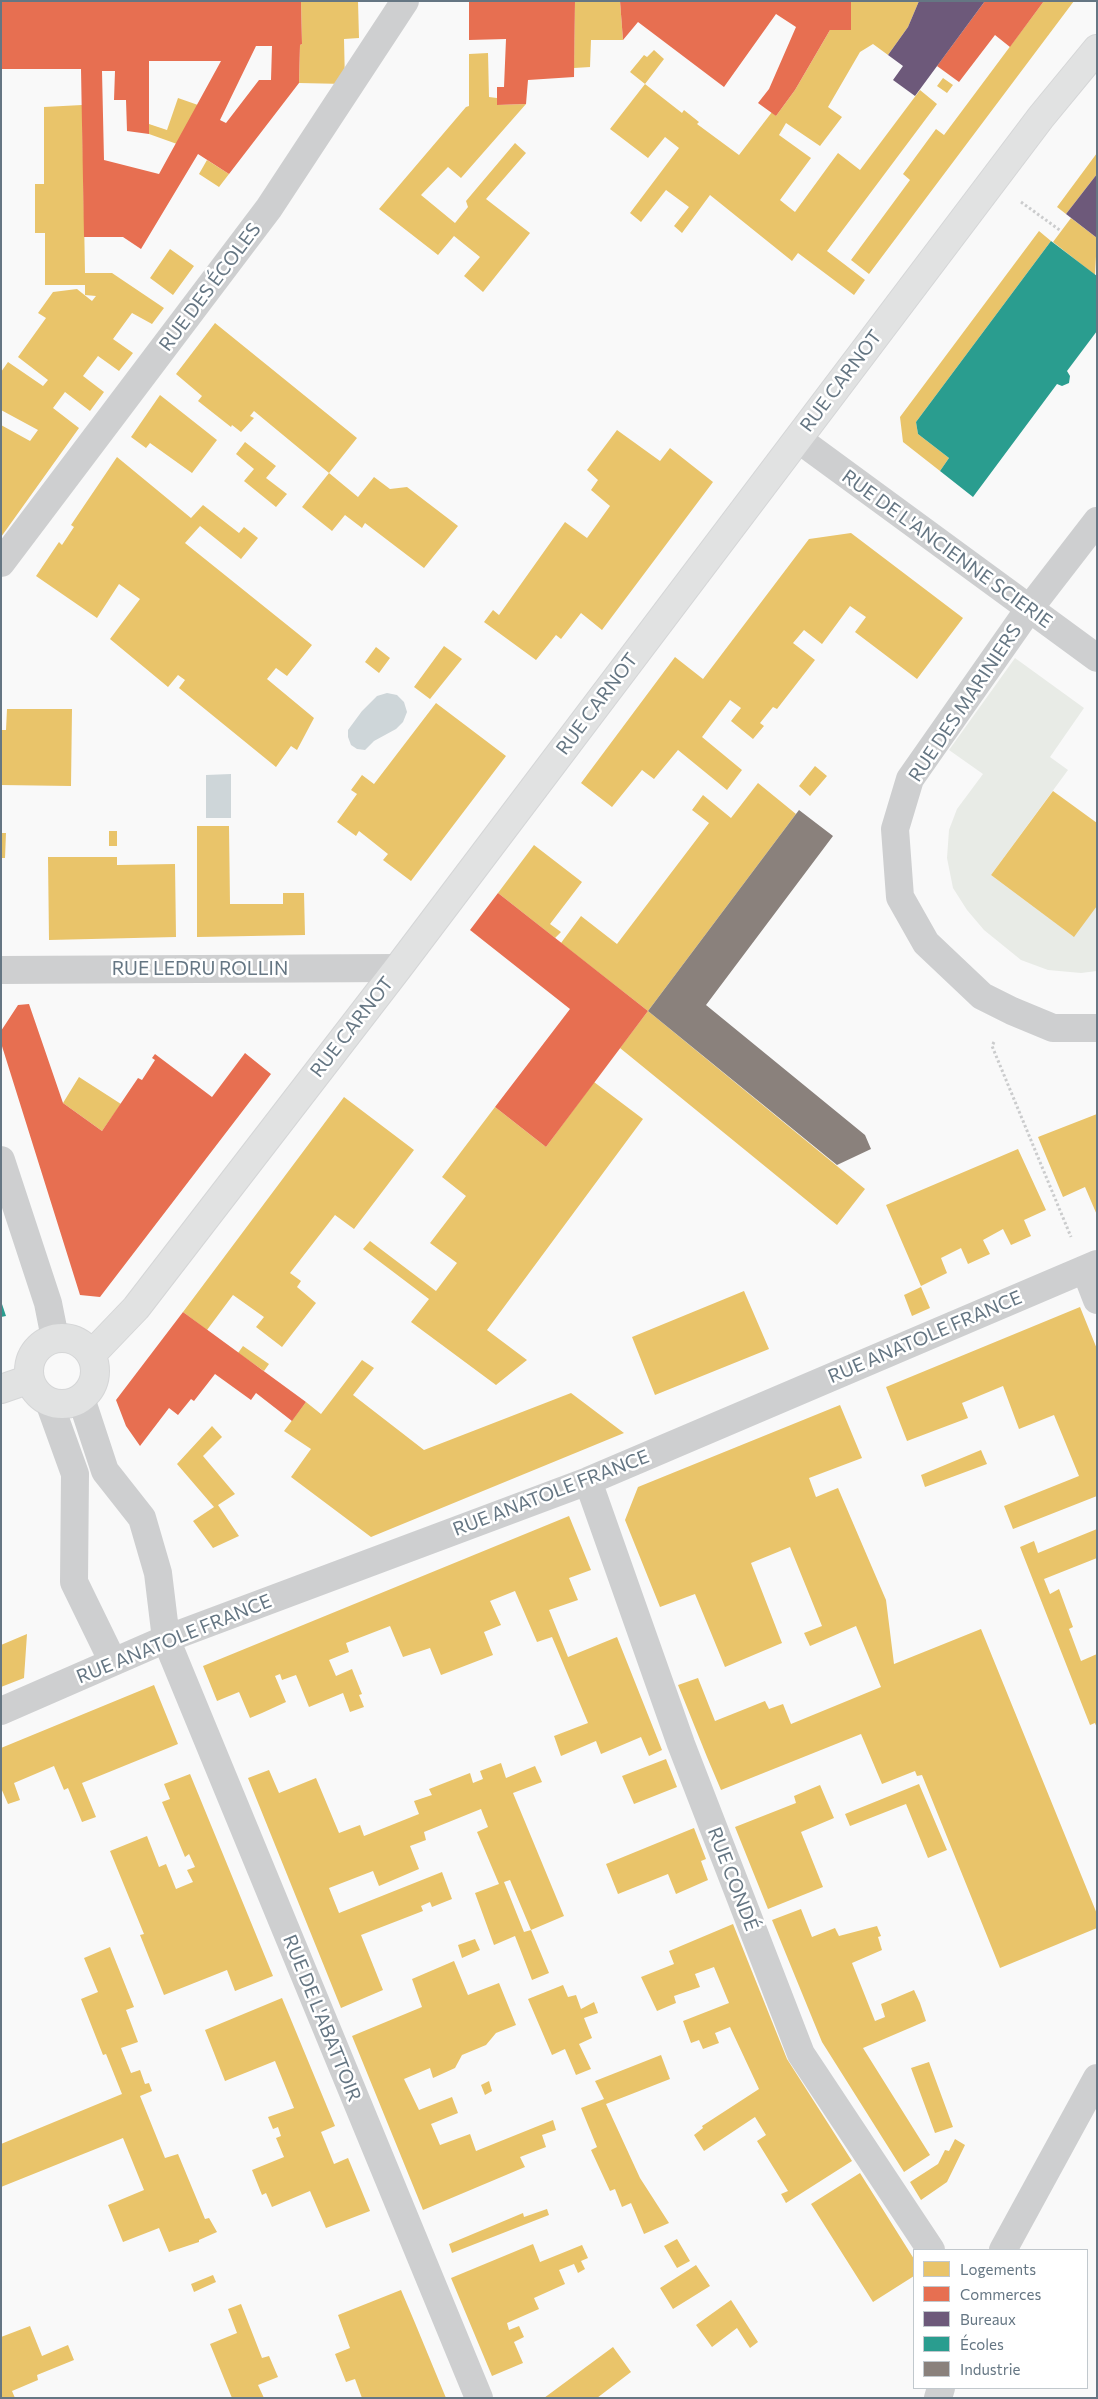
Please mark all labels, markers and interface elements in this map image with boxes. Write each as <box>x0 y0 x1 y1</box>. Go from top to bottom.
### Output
street label: RUE DES ÉCOLES <box>154 219 266 355</box>
street label: RUE CARNOT <box>795 326 887 436</box>
street label: RUE DE L'ANCIENNE SCIERIE <box>837 465 1057 633</box>
street label: RUE DES MARINIERS <box>904 620 1026 786</box>
street label: RUE CARNOT <box>551 649 643 759</box>
street label: RUE LEDRU ROLLIN <box>112 958 288 980</box>
street label: RUE CARNOT <box>306 972 398 1082</box>
street label: RUE ANATOLE FRANCE <box>825 1286 1025 1388</box>
street label: RUE ANATOLE FRANCE <box>450 1445 652 1541</box>
street label: RUE ANATOLE FRANCE <box>73 1589 275 1689</box>
street label: RUE CONDÉ <box>703 1824 763 1934</box>
street label: RUE DE L'ABATTOIR <box>278 1931 366 2105</box>
legend <box>913 2249 1088 2389</box>
text: Logements <box>960 2260 1036 2278</box>
text: Commerces <box>960 2285 1041 2303</box>
text: Bureaux <box>960 2310 1016 2328</box>
text: Écoles <box>960 2335 1004 2353</box>
text: Industrie <box>960 2360 1021 2378</box>

